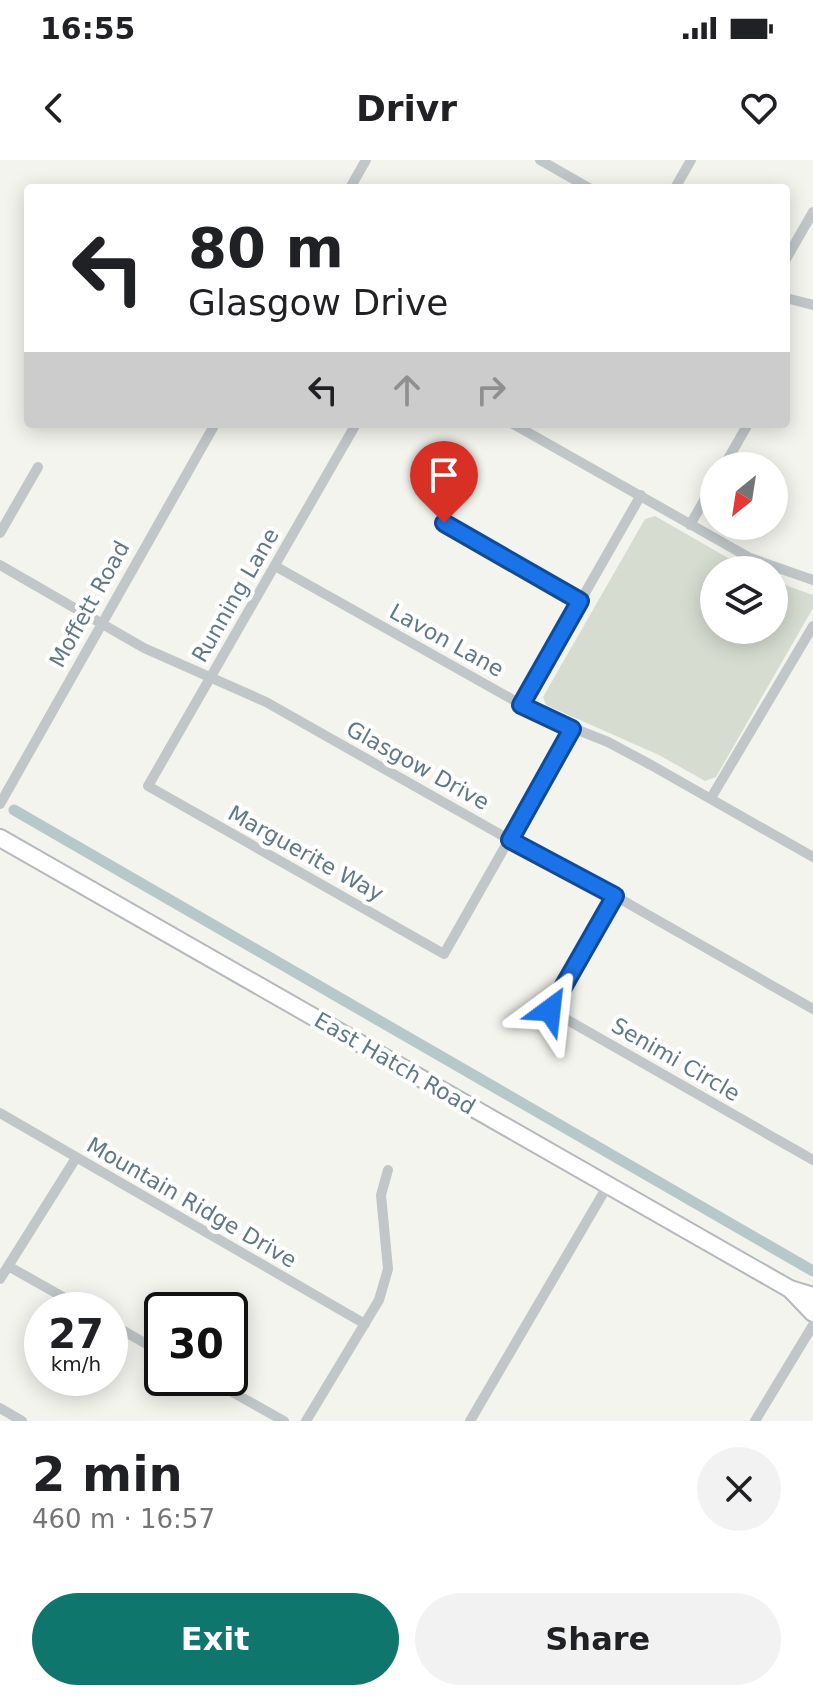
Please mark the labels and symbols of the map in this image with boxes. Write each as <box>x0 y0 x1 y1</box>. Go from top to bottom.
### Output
pin <box>410 441 478 523</box>
north arrow <box>700 452 788 540</box>
street label: Running Lane <box>187 524 284 667</box>
street label: Moffett Road <box>44 537 134 672</box>
street label: Lavon Lane <box>385 599 508 682</box>
street label: Glasgow Drive <box>342 716 493 815</box>
street label: Marguerite Way <box>224 800 388 906</box>
position arrow <box>508 968 592 1052</box>
street label: East Hatch Road <box>310 1007 480 1120</box>
street label: Senimi Circle <box>607 1013 744 1106</box>
street label: Mountain Ridge Drive <box>82 1132 301 1273</box>
speed limit sign: 30 <box>144 1292 248 1396</box>

